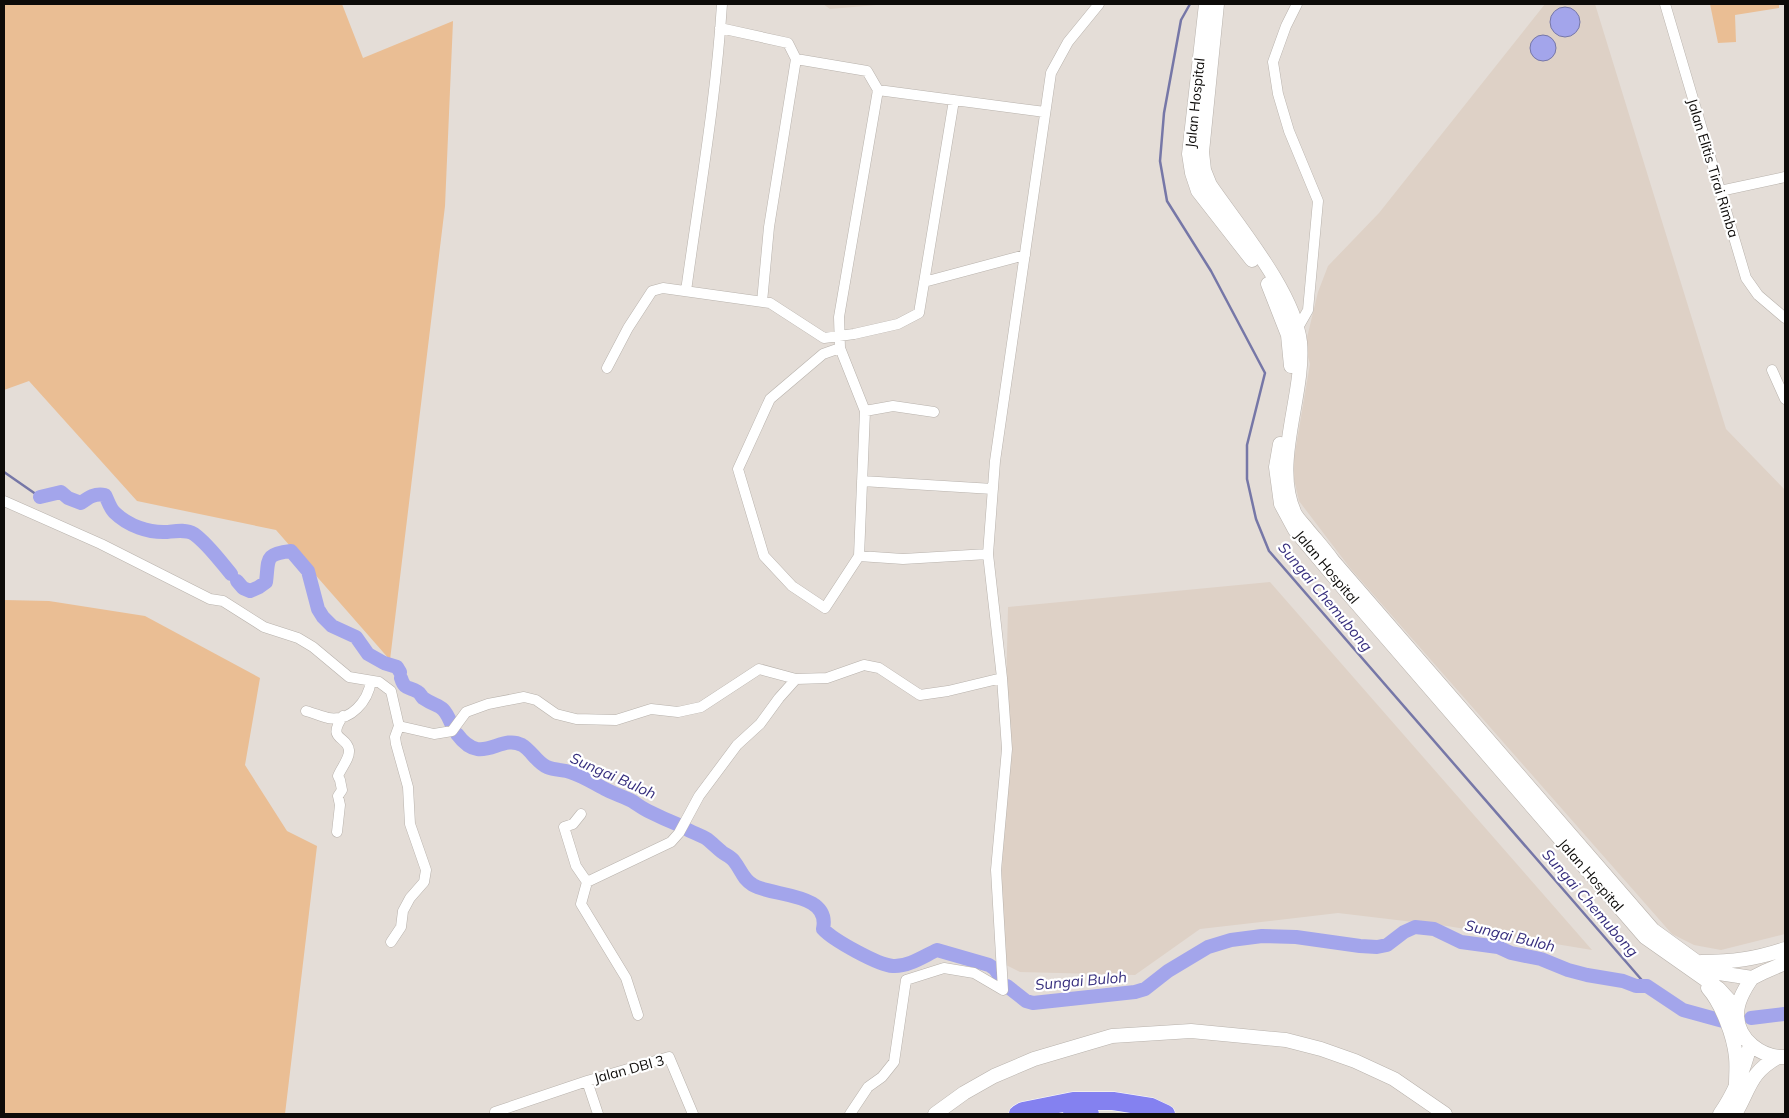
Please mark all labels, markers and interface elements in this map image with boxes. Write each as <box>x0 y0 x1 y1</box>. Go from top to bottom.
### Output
street label: Jalan Hospital <box>1181 57 1209 149</box>
street label: Jalan Elitis Tirai Rimba <box>1683 96 1743 240</box>
street label: Jalan Hospital <box>1291 527 1363 607</box>
water label: Sungai Chemubong <box>1274 538 1377 655</box>
water label: Sungai Buloh <box>567 748 659 803</box>
street label: Jalan Hospital <box>1554 835 1628 915</box>
water label: Sungai Chemubong <box>1538 845 1642 961</box>
water label: Sungai Buloh <box>1463 915 1557 956</box>
water label: Sungai Buloh <box>1034 967 1128 994</box>
street label: Jalan DBI 3 <box>592 1051 666 1087</box>

